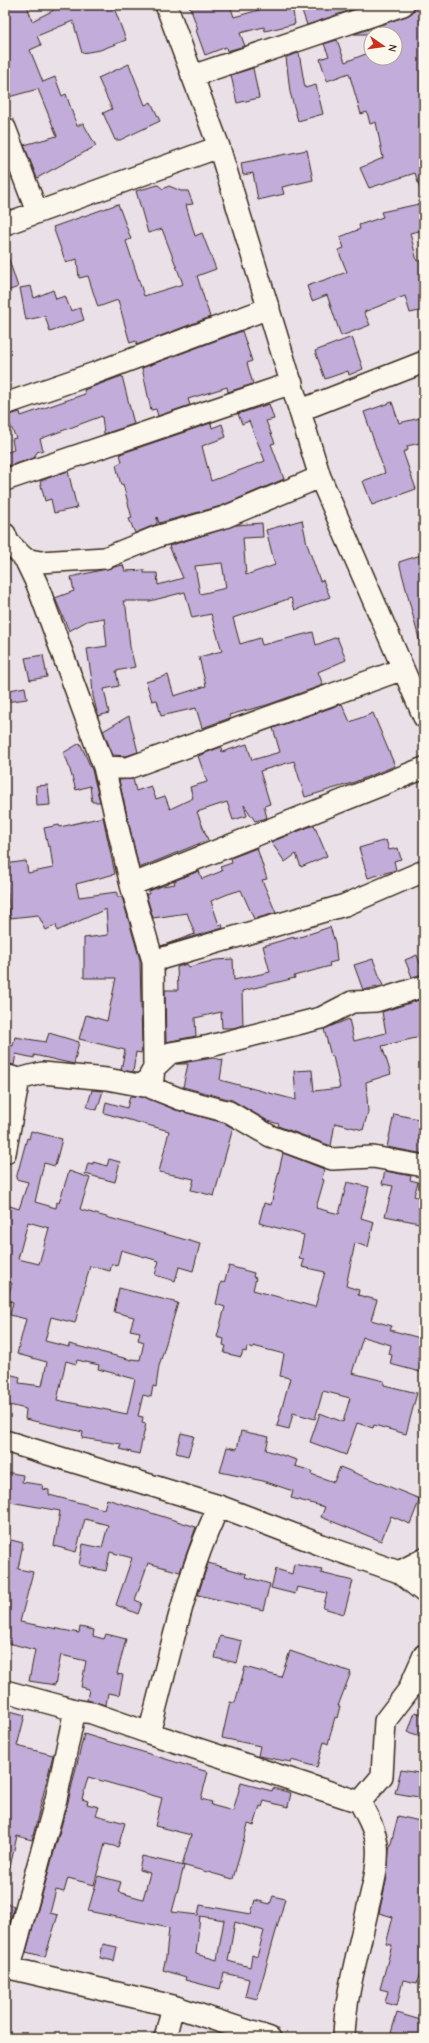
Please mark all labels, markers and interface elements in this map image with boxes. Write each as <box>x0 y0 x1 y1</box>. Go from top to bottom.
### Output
north arrow <box>363 26 403 66</box>
text: N <box>385 43 399 53</box>

